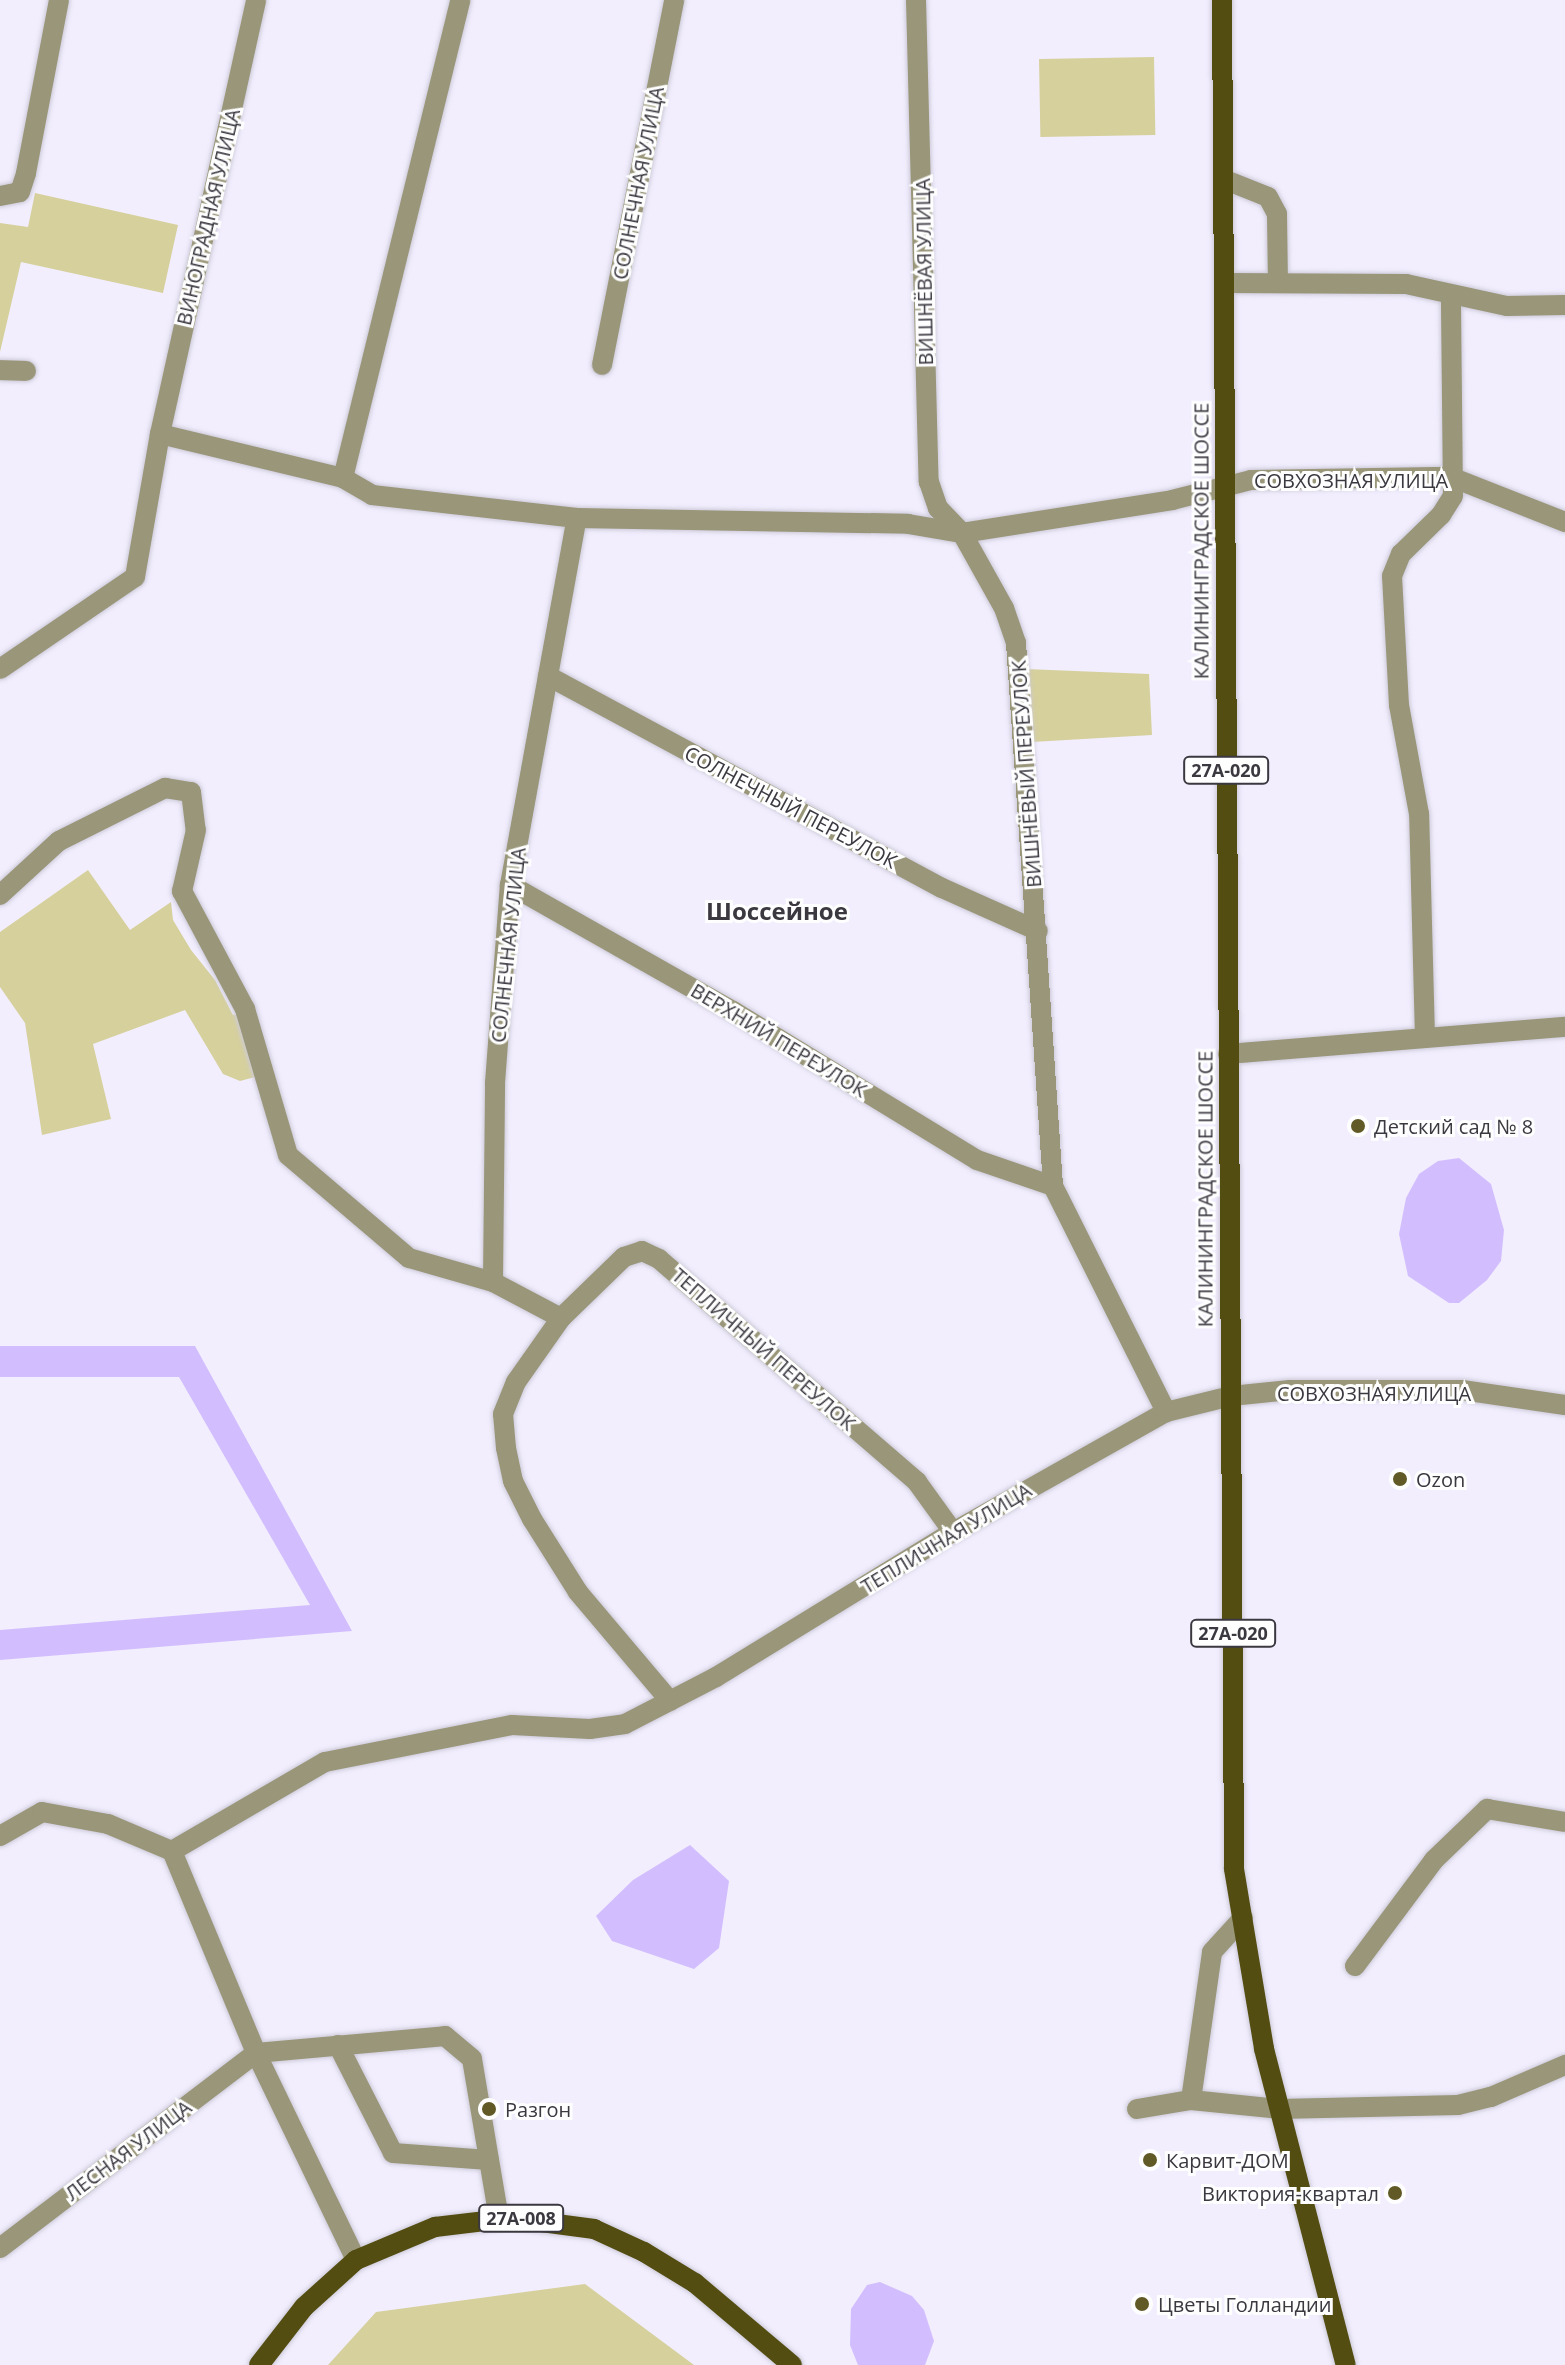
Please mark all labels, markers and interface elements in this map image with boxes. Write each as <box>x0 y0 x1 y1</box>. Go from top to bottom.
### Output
street label: СОЛНЕЧНАЯ УЛИЦА <box>608 84 668 282</box>
street label: ВИНОГРАДНАЯ УЛИЦА <box>171 106 245 328</box>
street label: ВИШНЁВАЯ УЛИЦА <box>910 178 938 366</box>
street label: КАЛИНИНГРАДСКОЕ ШОССЕ <box>1189 403 1213 679</box>
street label: СОВХОЗНАЯ УЛИЦА <box>1254 468 1448 492</box>
street label: ВИШНЁВЫЙ ПЕРЕУЛОК <box>1006 660 1046 888</box>
street label: СОЛНЕЧНЫЙ ПЕРЕУЛОК <box>681 741 901 873</box>
road number: 27А-020 <box>1182 756 1270 784</box>
street label: СОЛНЕЧНАЯ УЛИЦА <box>486 846 530 1044</box>
district label: Шоссейное <box>706 897 848 925</box>
street label: ВЕРХНИЙ ПЕРЕУЛОК <box>687 978 871 1102</box>
street label: КАЛИНИНГРАДСКОЕ ШОССЕ <box>1193 1051 1217 1327</box>
place label: Детский сад № 8 <box>1374 1114 1533 1138</box>
marker: Детский сад № 8 <box>1349 1117 1367 1135</box>
street label: ТЕПЛИЧНЫЙ ПЕРЕУЛОК <box>667 1263 861 1435</box>
street label: СОВХОЗНАЯ УЛИЦА <box>1277 1381 1471 1405</box>
place label: Ozon <box>1416 1467 1465 1491</box>
marker: Ozon <box>1391 1470 1409 1488</box>
street label: ТЕПЛИЧНАЯ УЛИЦА <box>857 1478 1035 1598</box>
road number: 27А-020 <box>1189 1619 1277 1647</box>
street label: ЛЕСНАЯ УЛИЦА <box>60 2095 196 2205</box>
place label: Разгон <box>505 2097 571 2121</box>
marker: Разгон <box>480 2100 498 2118</box>
place label: Карвит-ДОМ <box>1166 2148 1289 2172</box>
marker: Карвит-ДОМ <box>1141 2151 1159 2169</box>
place label: Виктория-квартал <box>1202 2181 1379 2205</box>
marker: Виктория-квартал <box>1386 2184 1404 2202</box>
road number: 27А-008 <box>477 2204 565 2232</box>
place label: Цветы Голландии <box>1158 2292 1331 2316</box>
marker: Цветы Голландии <box>1133 2295 1151 2313</box>

